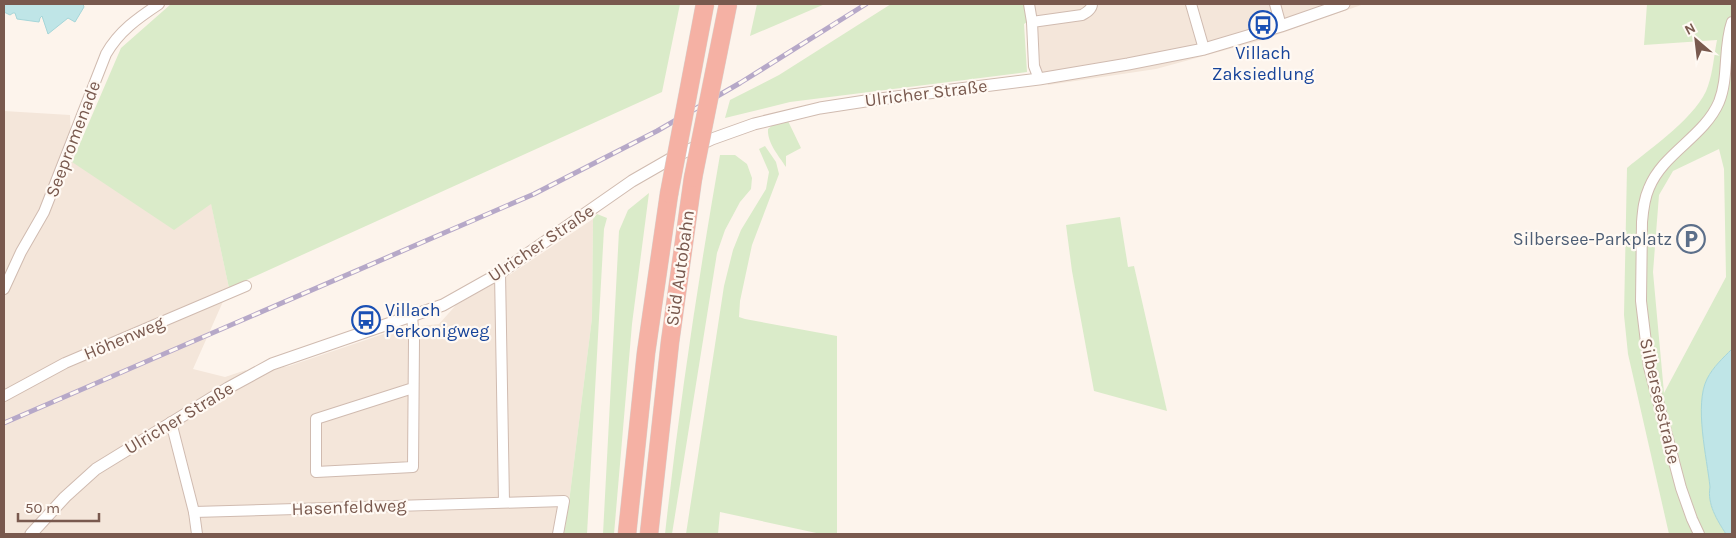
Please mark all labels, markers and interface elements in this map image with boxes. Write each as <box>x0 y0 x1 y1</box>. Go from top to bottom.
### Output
bus stop icon: Villach Zaksiedlung <box>1248 10 1278 40</box>
north arrow <box>1671 15 1721 65</box>
text: N <box>1682 19 1699 39</box>
place label: Villach Zaksiedlung <box>1212 42 1314 85</box>
street label: Ulricher Straße <box>864 75 988 111</box>
street label: Seepromenade <box>41 78 105 200</box>
street label: Ulricher Straße <box>484 199 598 287</box>
street label: Süd Autobahn <box>661 209 699 327</box>
parking icon: Silbersee-Parkplatz <box>1676 224 1706 254</box>
place label: Silbersee-Parkplatz <box>1513 228 1672 250</box>
place label: Villach Perkonigweg <box>385 299 490 342</box>
bus stop icon: Villach Perkonigweg <box>351 305 381 335</box>
street label: Höhenweg <box>80 311 168 365</box>
street label: Silberseestraße <box>1635 336 1685 466</box>
street label: Ulricher Straße <box>121 377 237 459</box>
scale bar <box>18 490 99 522</box>
street label: Hasenfeldweg <box>291 494 407 520</box>
text: 50 m <box>25 499 60 517</box>

